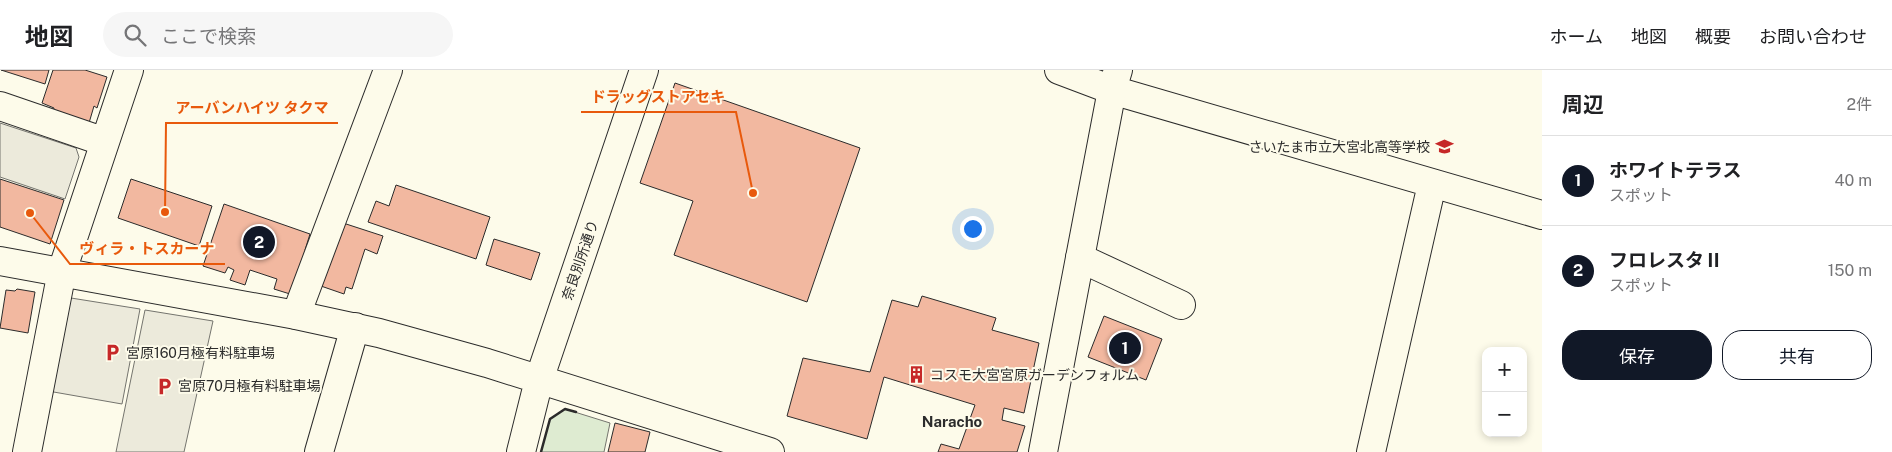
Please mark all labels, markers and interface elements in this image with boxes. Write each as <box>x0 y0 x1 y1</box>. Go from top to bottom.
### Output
search box <box>103 12 453 57</box>
icon: search <box>121 21 149 49</box>
text: 地図 <box>25 22 73 50</box>
text: ここで検索 <box>161 25 256 47</box>
text: ホーム <box>1550 26 1603 47</box>
text: 地図 <box>1631 26 1667 47</box>
text: 概要 <box>1695 26 1731 47</box>
text: お問い合わせ <box>1759 26 1867 47</box>
callout: ドラッグストアセキ <box>581 82 736 112</box>
text: ドラッグストアセキ <box>591 88 725 105</box>
text: 周辺 <box>1562 92 1604 117</box>
callout: アーバンハイツ タクマ <box>166 93 338 123</box>
text: 2件 <box>1846 95 1872 114</box>
text: アーバンハイツ タクマ <box>176 99 328 116</box>
school or university icon: さいたま市立大宮北高等学校 <box>1434 137 1454 157</box>
place label: さいたま市立大宮北高等学校 <box>1248 139 1430 155</box>
text: ホワイトテラス <box>1609 159 1742 181</box>
text: 1 <box>1575 171 1581 190</box>
text: 40 m <box>1834 171 1872 190</box>
text: スポット <box>1609 186 1673 205</box>
your location <box>960 216 986 242</box>
street label: 奈良別所通り <box>559 218 601 302</box>
pin: 2 <box>243 223 275 261</box>
callout: ヴィラ・トスカーナ <box>70 234 225 264</box>
text: ヴィラ・トスカーナ <box>79 240 215 257</box>
text: フロレスタⅡ <box>1609 249 1723 271</box>
text: 2 <box>1573 261 1583 280</box>
text: 150 m <box>1828 261 1872 280</box>
text: スポット <box>1609 276 1673 295</box>
pin: 1 <box>1109 329 1141 367</box>
button: 保存 <box>1562 330 1712 380</box>
button: 共有 <box>1722 330 1872 380</box>
parking icon: 宮原160月極有料駐車場 <box>102 343 122 363</box>
place label: 宮原160月極有料駐車場 <box>126 345 275 361</box>
map controls <box>1482 347 1527 437</box>
button: + <box>1482 347 1527 392</box>
building icon: コスモ大宮宮原ガーデンフォルム <box>906 365 926 385</box>
place label: コスモ大宮宮原ガーデンフォルム <box>930 367 1139 383</box>
parking icon: 宮原70月極有料駐車場 <box>154 376 174 396</box>
place label: 宮原70月極有料駐車場 <box>178 378 321 394</box>
button: − <box>1482 392 1527 437</box>
district label: Naracho <box>922 413 983 430</box>

